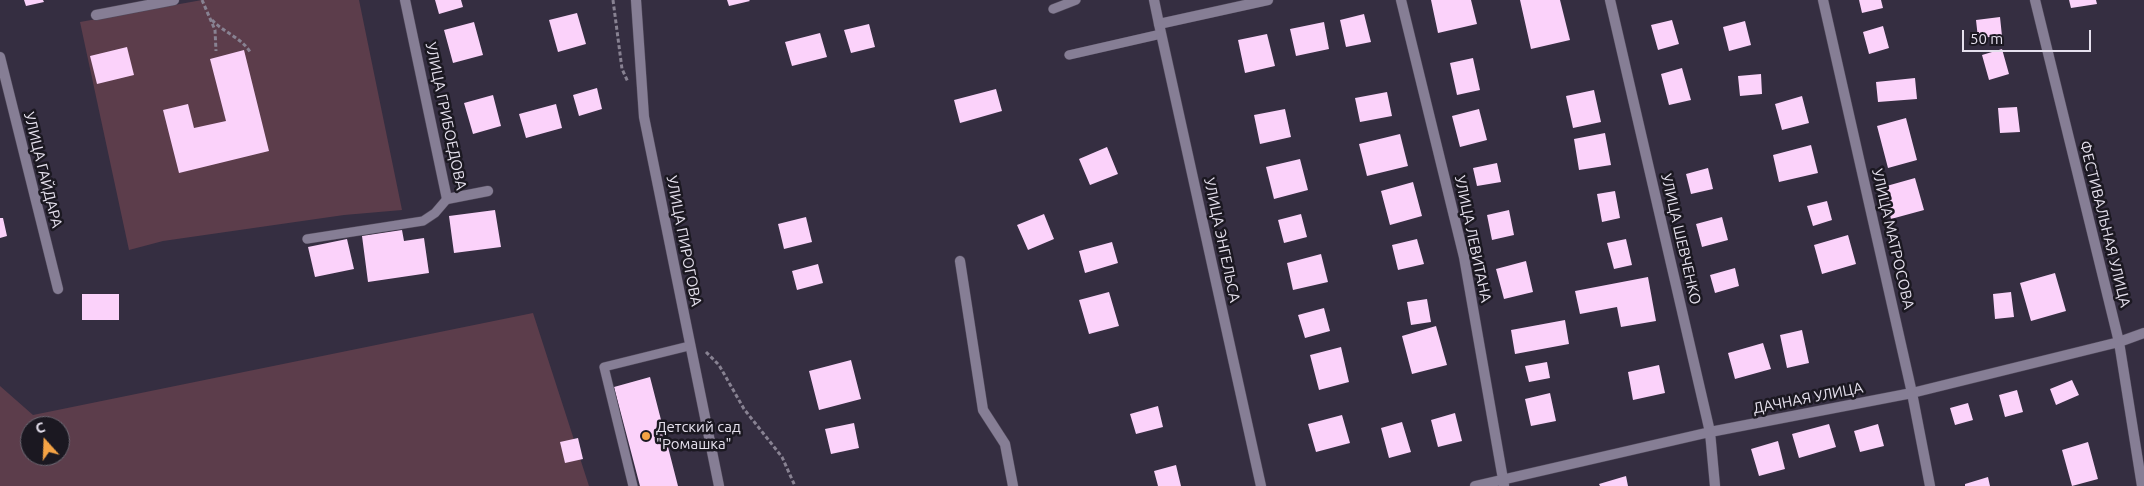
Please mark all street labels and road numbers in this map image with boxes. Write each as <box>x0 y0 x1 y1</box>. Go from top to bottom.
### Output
street label: УЛИЦА ГРИБОЕДОВА <box>422 40 470 192</box>
street label: УЛИЦА ГАЙДАРА <box>20 110 66 230</box>
street label: ФЕСТИВАЛЬНАЯ УЛИЦА <box>2076 139 2134 309</box>
street label: УЛИЦА МАТРОСОВА <box>1868 167 1918 311</box>
street label: УЛИЦА ШЕВЧЕНКО <box>1657 172 1705 306</box>
street label: УЛИЦА ПИРОГОВА <box>663 174 705 308</box>
street label: УЛИЦА ЛЕВИТАНА <box>1451 174 1495 304</box>
street label: УЛИЦА ЭНГЕЛЬСА <box>1200 176 1244 304</box>
street label: ДАЧНАЯ УЛИЦА <box>1751 378 1865 418</box>

